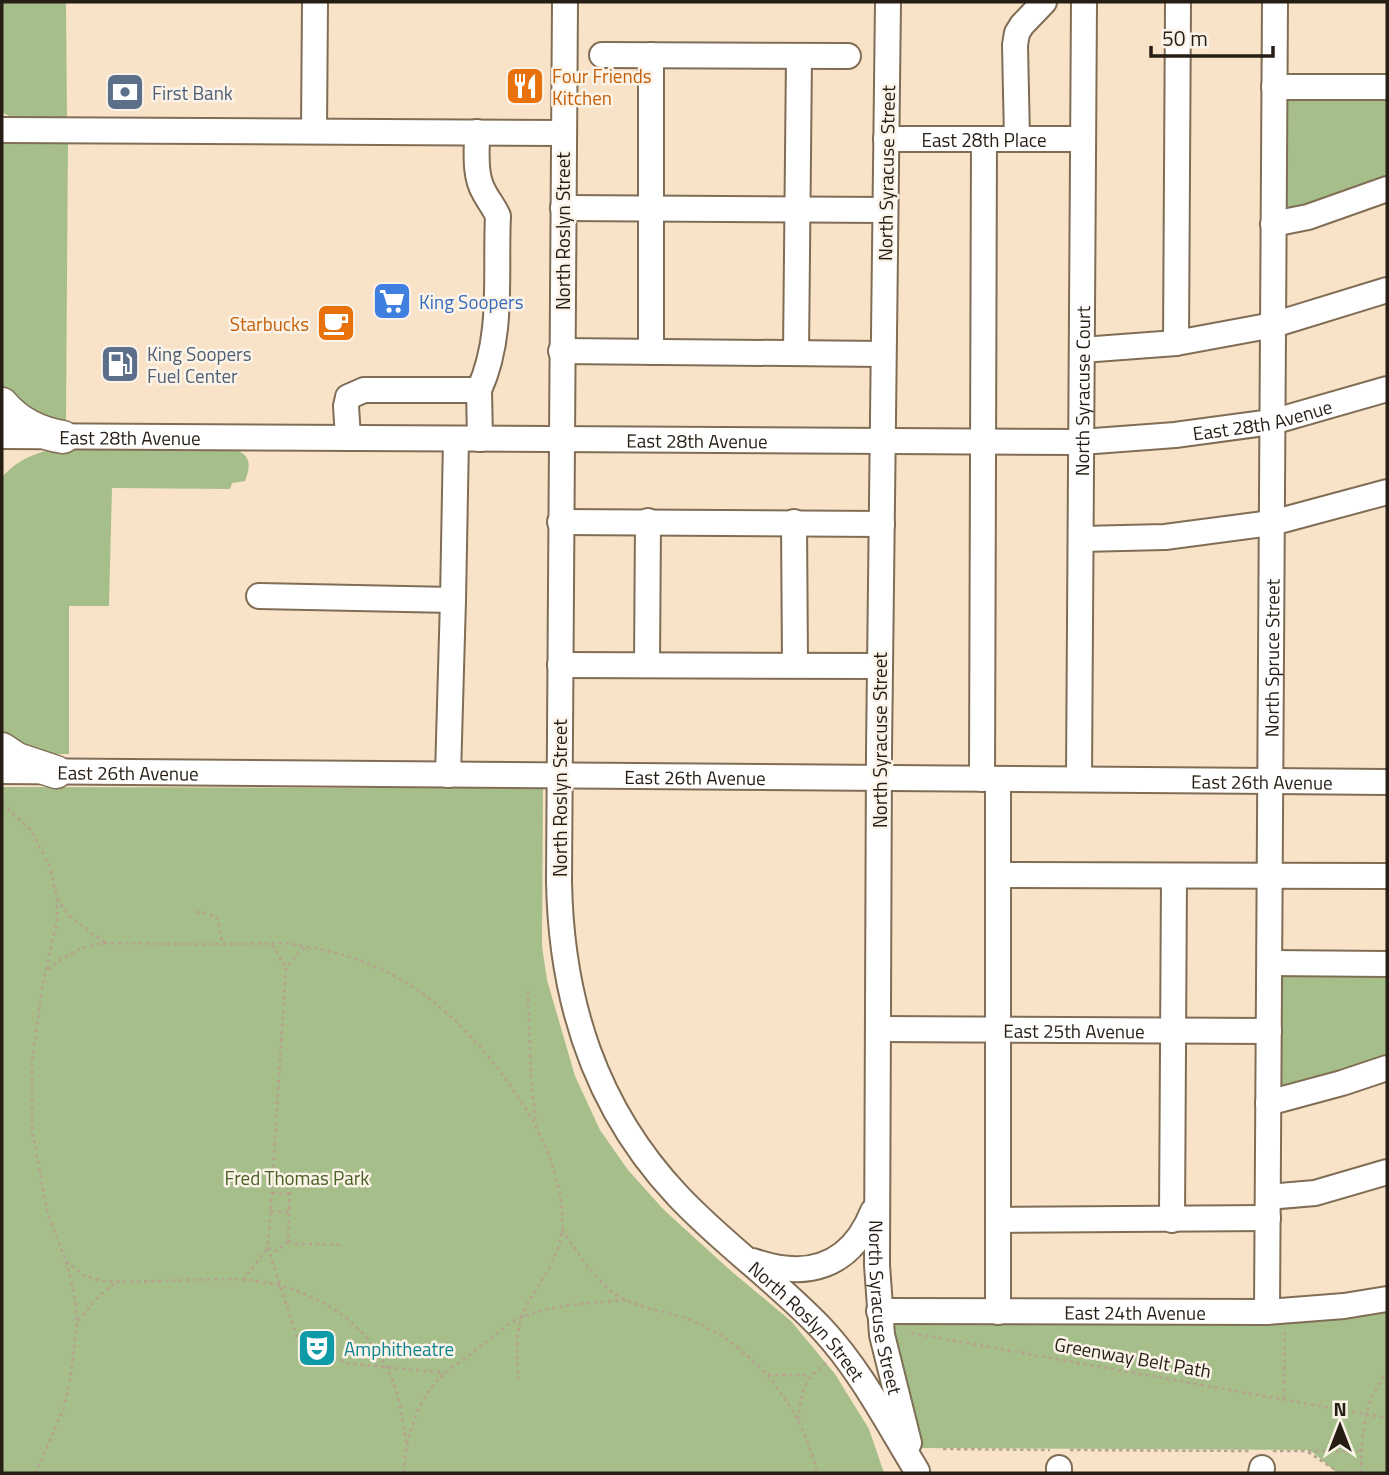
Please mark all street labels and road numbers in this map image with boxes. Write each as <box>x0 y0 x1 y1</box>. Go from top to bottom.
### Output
street label: North Syracuse Street <box>870 85 902 261</box>
street label: East 28th Place <box>921 125 1047 154</box>
street label: North Roslyn Street <box>548 152 577 310</box>
street label: North Syracuse Court <box>1066 305 1097 476</box>
street label: East 28th Avenue <box>1191 391 1335 447</box>
street label: East 28th Avenue <box>59 422 201 452</box>
street label: East 28th Avenue <box>626 425 768 455</box>
street label: North Spruce Street <box>1256 578 1286 737</box>
street label: North Syracuse Street <box>865 652 894 828</box>
street label: North Roslyn Street <box>545 719 574 877</box>
street label: East 26th Avenue <box>57 757 199 787</box>
street label: East 26th Avenue <box>624 761 766 792</box>
street label: East 26th Avenue <box>1191 766 1333 796</box>
street label: East 25th Avenue <box>1003 1015 1145 1045</box>
street label: North Syracuse Street <box>862 1220 911 1398</box>
street label: North Roslyn Street <box>743 1254 873 1387</box>
street label: East 24th Avenue <box>1064 1297 1206 1326</box>
street label: Greenway Belt Path <box>1052 1329 1214 1385</box>

